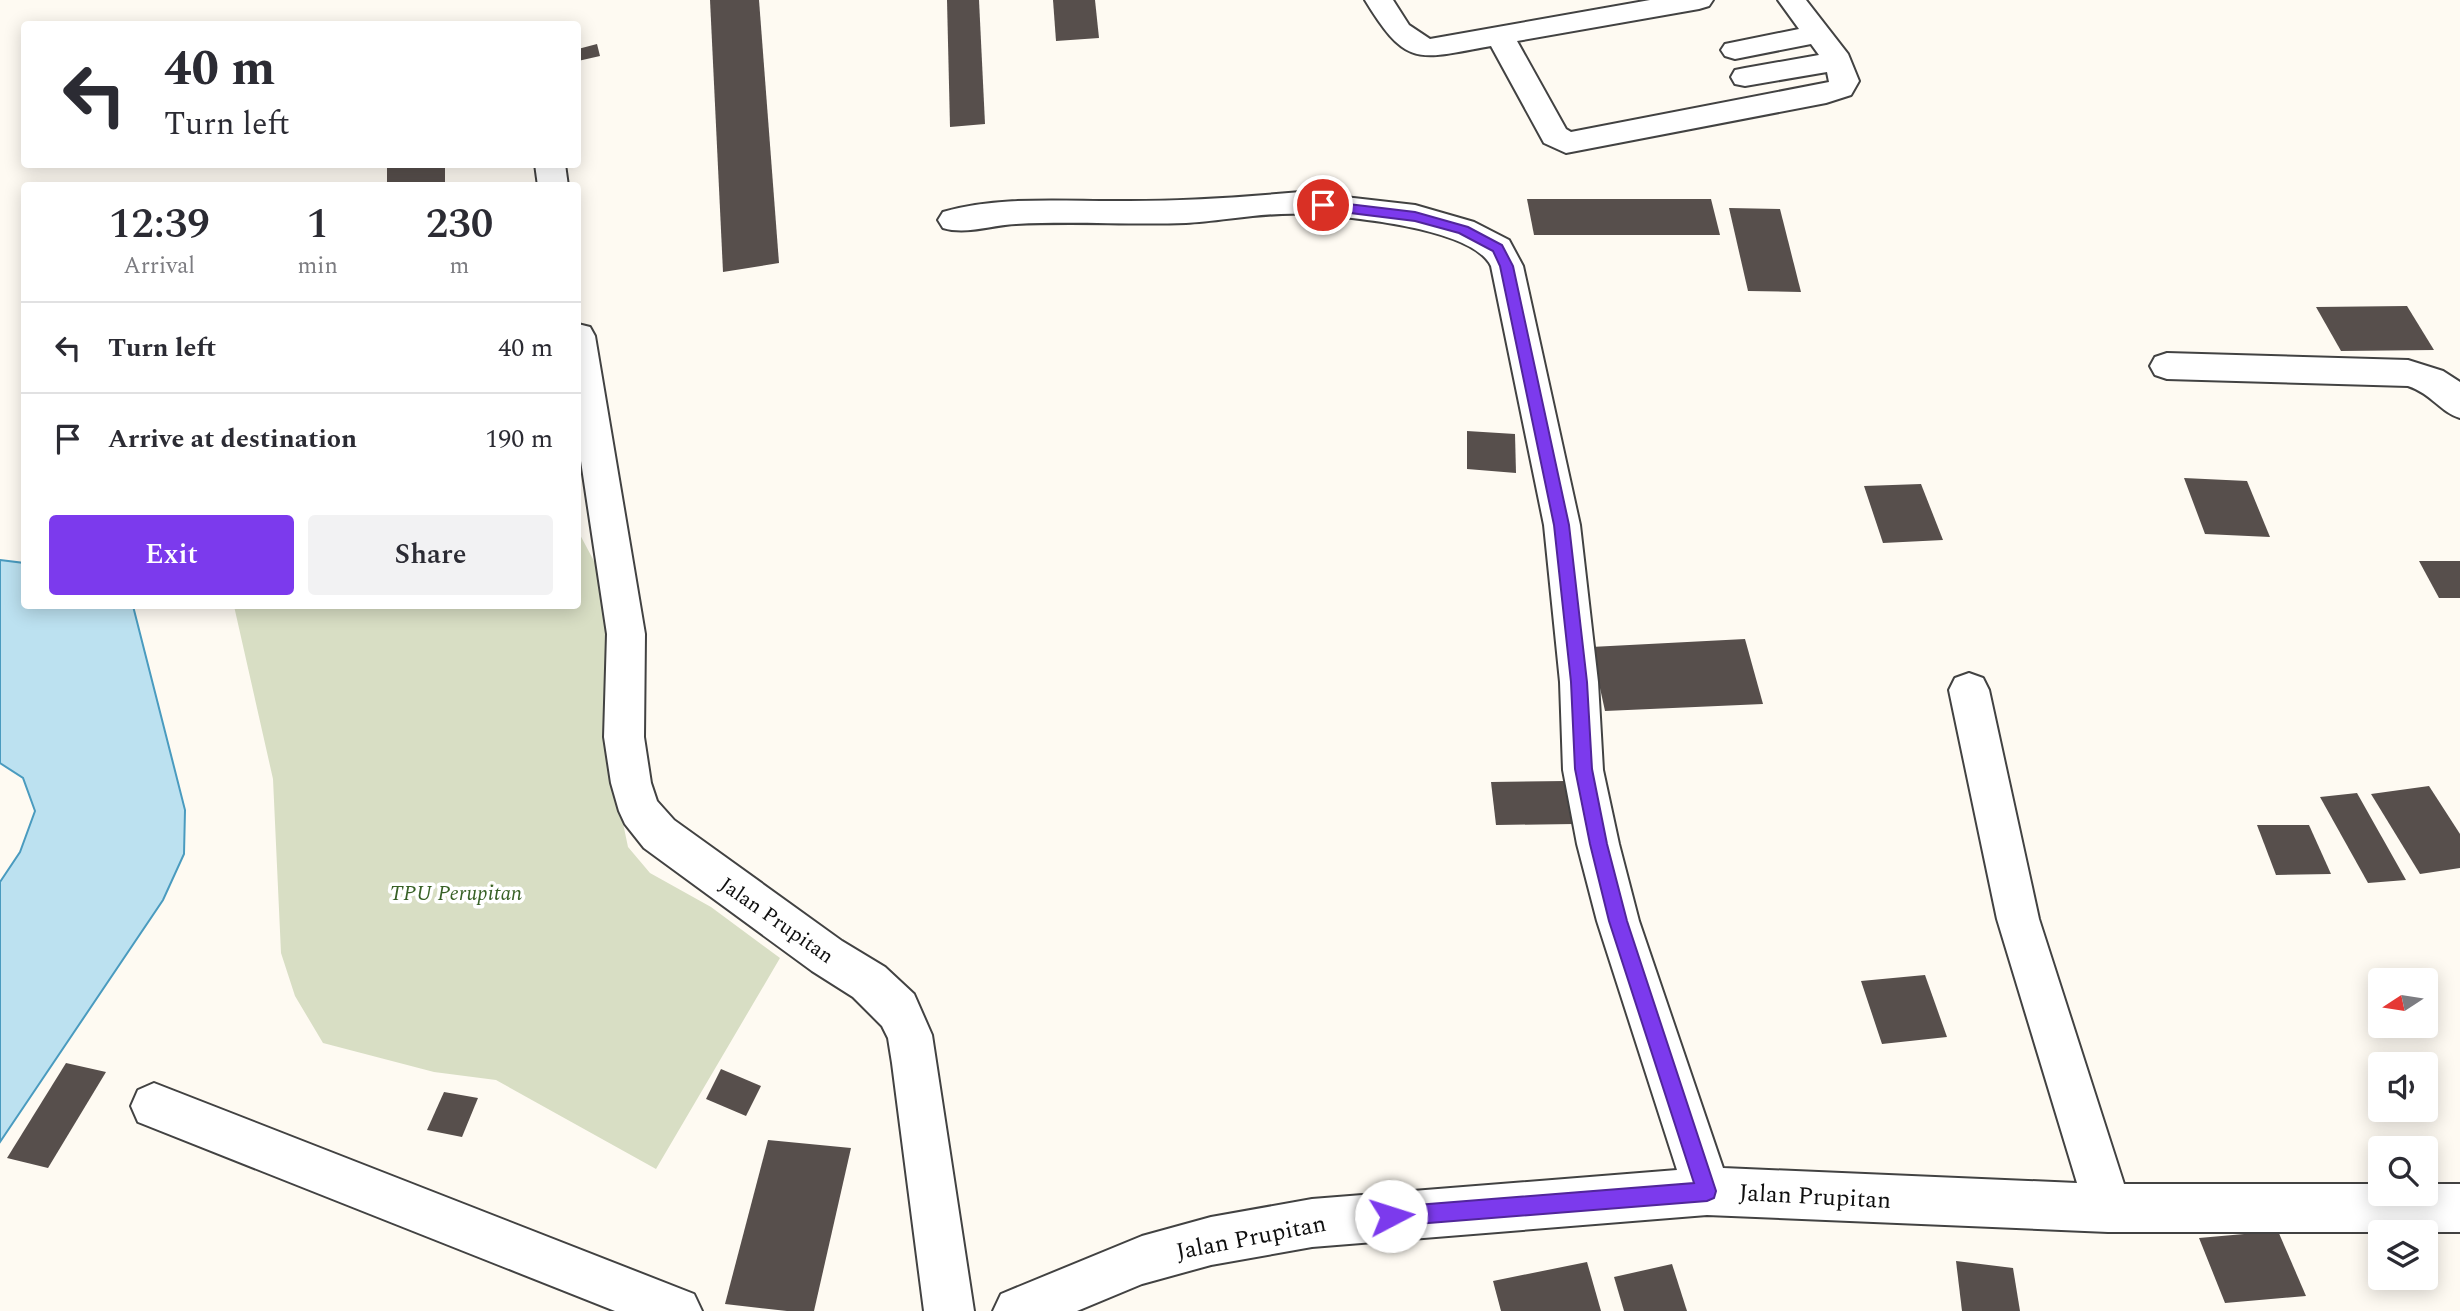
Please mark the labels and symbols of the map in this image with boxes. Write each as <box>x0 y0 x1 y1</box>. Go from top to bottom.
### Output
pin <box>1293 175 1353 235</box>
street label: Jalan Prupitan <box>713 869 840 972</box>
park label: TPU Perupitan <box>390 878 522 910</box>
north arrow <box>2368 968 2438 1038</box>
street label: Jalan Prupitan <box>1738 1175 1892 1219</box>
position arrow <box>1354 1179 1428 1253</box>
street label: Jalan Prupitan <box>1173 1206 1329 1270</box>

